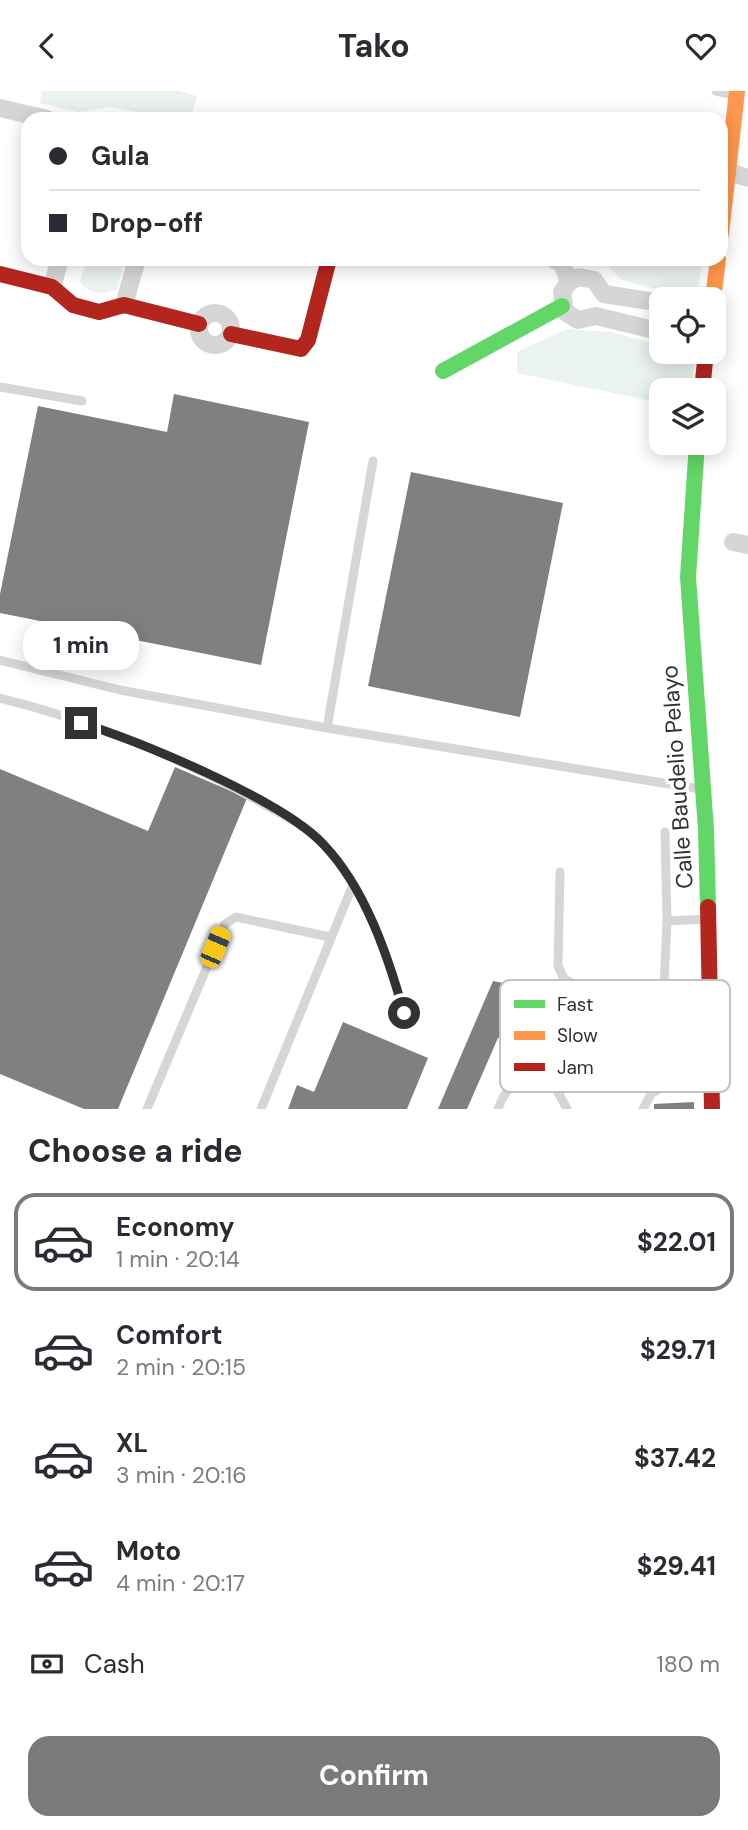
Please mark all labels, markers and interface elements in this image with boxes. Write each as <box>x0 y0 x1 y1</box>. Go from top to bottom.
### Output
text: Tako <box>338 25 410 67</box>
icon: back <box>28 27 66 65</box>
icon: heart <box>682 27 720 65</box>
text: Gula <box>91 139 149 173</box>
text: Drop-off <box>91 206 203 240</box>
map controls <box>649 287 726 455</box>
button: locate <box>649 287 726 364</box>
button: layers <box>649 378 726 455</box>
callout: 1 min <box>23 621 139 671</box>
text: 1 min <box>53 630 109 660</box>
street label: Calle Baudelio Pelayo <box>654 664 700 890</box>
route end <box>65 707 97 739</box>
car <box>198 924 233 970</box>
legend <box>500 980 730 1092</box>
text: Fast <box>557 992 593 1017</box>
route start <box>388 997 420 1029</box>
text: Slow <box>557 1023 598 1048</box>
text: Jam <box>557 1055 594 1080</box>
text: Choose a ride <box>28 1130 243 1172</box>
text: Economy <box>116 1210 234 1244</box>
icon: car <box>32 1211 95 1274</box>
text: $22.01 <box>637 1225 716 1259</box>
text: 1 min · 20:14 <box>116 1244 240 1274</box>
text: Comfort <box>116 1318 222 1352</box>
icon: car <box>32 1319 95 1382</box>
text: $29.71 <box>640 1333 716 1367</box>
text: 2 min · 20:15 <box>116 1352 246 1382</box>
text: XL <box>116 1426 148 1460</box>
icon: car <box>32 1427 95 1490</box>
text: $37.42 <box>634 1441 716 1475</box>
text: 3 min · 20:16 <box>116 1460 247 1490</box>
text: Moto <box>116 1534 181 1568</box>
icon: car <box>32 1535 95 1598</box>
text: $29.41 <box>637 1549 716 1583</box>
text: 4 min · 20:17 <box>116 1568 245 1598</box>
icon: cash <box>28 1645 66 1683</box>
text: Cash <box>84 1647 145 1681</box>
text: 180 m <box>656 1649 720 1679</box>
button: Confirm <box>28 1736 720 1816</box>

